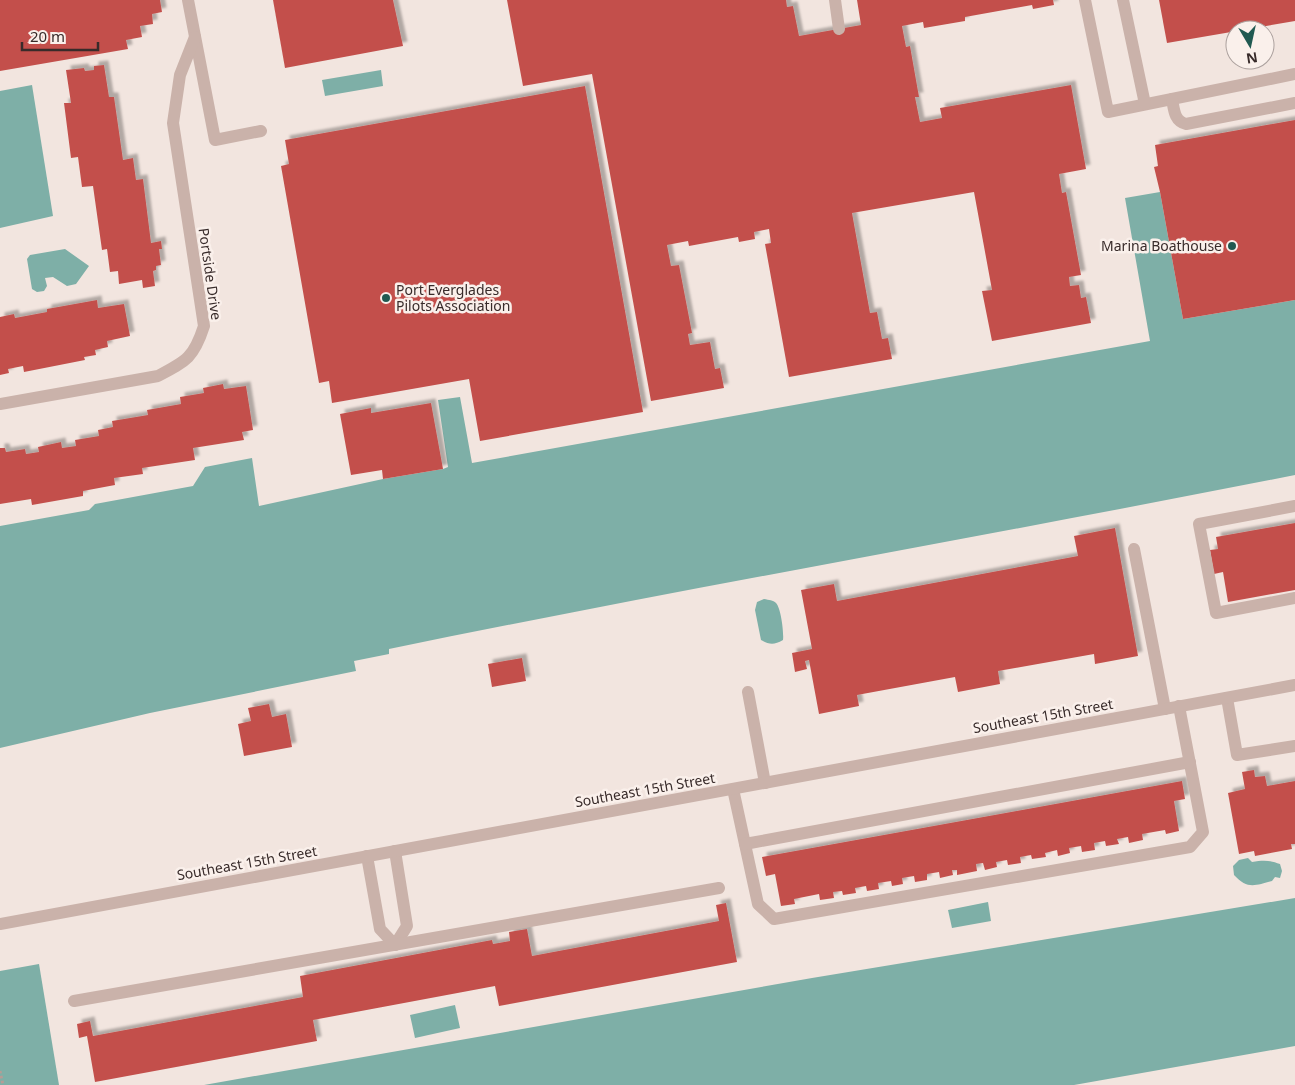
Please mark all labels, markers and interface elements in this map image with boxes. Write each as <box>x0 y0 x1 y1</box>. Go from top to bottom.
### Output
scale bar <box>22 20 99 52</box>
north arrow <box>1225 20 1275 70</box>
text: 20 m <box>30 26 65 46</box>
text: N <box>1245 48 1259 69</box>
street label: Portside Drive <box>195 227 226 321</box>
place label: Marina Boathouse <box>1101 236 1222 255</box>
marker: Marina Boathouse <box>1226 240 1238 252</box>
place label: Port Everglades Pilots Association <box>396 280 510 315</box>
marker: Port Everglades Pilots Association <box>380 292 392 304</box>
street label: Southeast 15th Street <box>971 694 1115 737</box>
street label: Southeast 15th Street <box>573 768 717 811</box>
street label: Southeast 15th Street <box>175 841 319 884</box>

